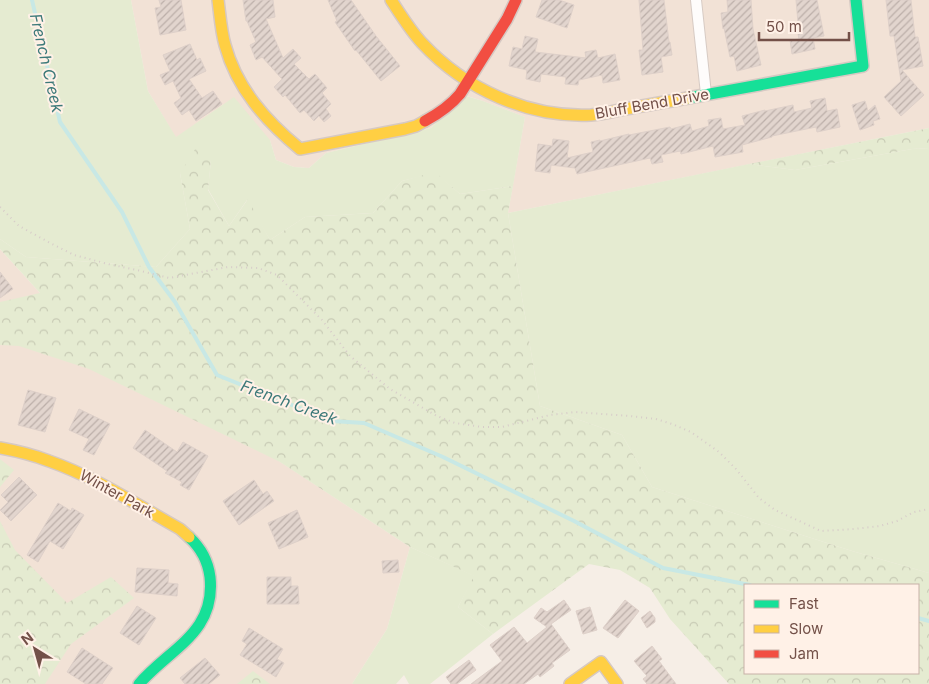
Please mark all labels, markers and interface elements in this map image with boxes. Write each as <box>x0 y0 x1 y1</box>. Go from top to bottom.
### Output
scale bar <box>759 10 849 42</box>
water label: French Creek <box>26 11 68 115</box>
text: 50 m <box>766 17 802 36</box>
street label: Bluff Bend Drive <box>594 84 710 123</box>
water label: French Creek <box>238 375 340 429</box>
street label: Winter Park <box>76 465 159 522</box>
legend <box>744 584 919 674</box>
text: Fast <box>789 594 819 613</box>
text: Slow <box>789 619 823 638</box>
north arrow <box>10 624 60 674</box>
text: N <box>17 628 36 648</box>
text: Jam <box>789 644 819 663</box>

